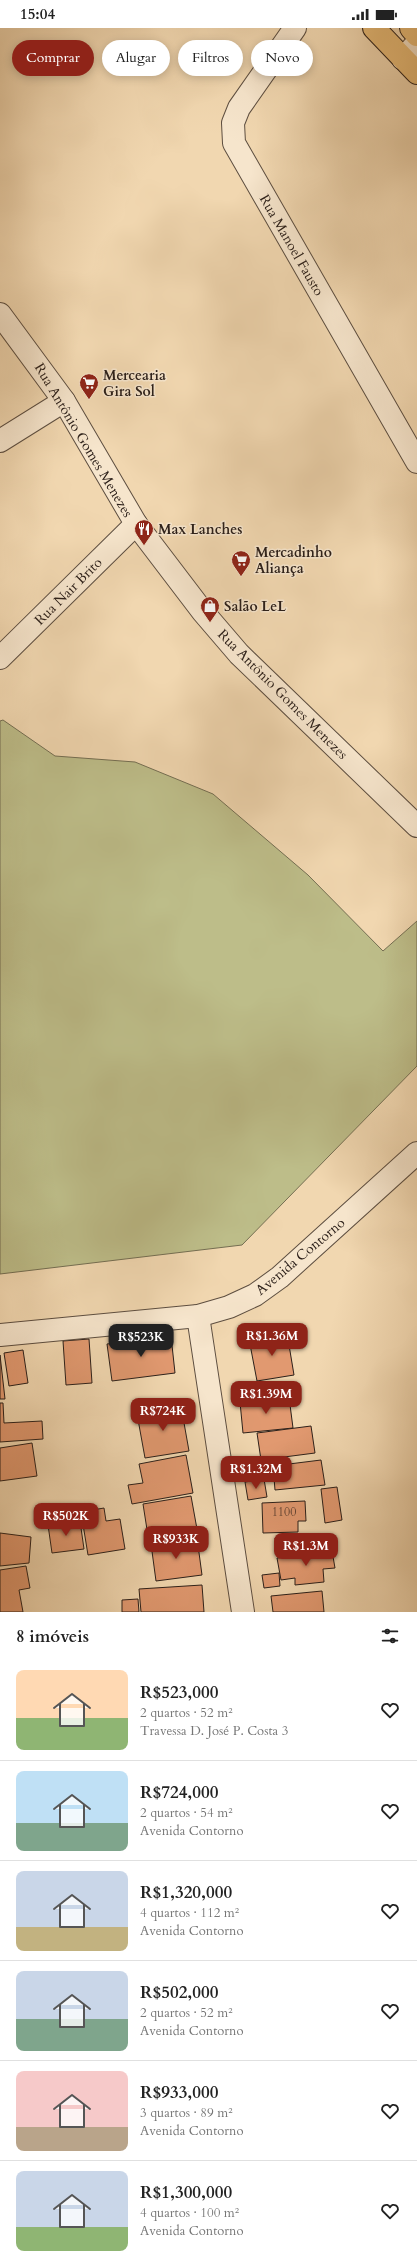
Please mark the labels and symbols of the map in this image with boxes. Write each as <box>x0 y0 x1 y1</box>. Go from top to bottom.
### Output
street label: Rua Manoel Fausto <box>255 191 329 300</box>
street label: Rua Antônio Gomes Menezes <box>30 360 137 521</box>
place label: Mercearia Gira Sol <box>103 366 166 401</box>
supermarket icon: Mercearia Gira Sol <box>78 372 100 400</box>
restaurant icon: Max Lanches <box>133 518 155 546</box>
place label: Max Lanches <box>158 520 242 539</box>
place label: Mercadinho Aliança <box>255 543 332 578</box>
supermarket icon: Mercadinho Aliança <box>230 549 252 577</box>
street label: Rua Nair Brito <box>30 553 107 629</box>
shop icon: Salão LeL <box>199 595 221 623</box>
place label: Salão LeL <box>224 597 286 616</box>
street label: Rua Antônio Gomes Menezes <box>213 625 352 764</box>
street label: Avenida Contorno <box>252 1213 349 1299</box>
pin: R$1.36M <box>235 1323 309 1357</box>
pin: R$523K <box>108 1324 174 1358</box>
pin: R$1.39M <box>229 1381 303 1415</box>
pin: R$724K <box>130 1398 196 1432</box>
pin: R$1.32M <box>219 1456 293 1490</box>
pin: R$502K <box>33 1503 99 1537</box>
house number: 1100 <box>272 1504 296 1520</box>
pin: R$933K <box>143 1526 209 1560</box>
pin: R$1.3M <box>273 1533 339 1567</box>

